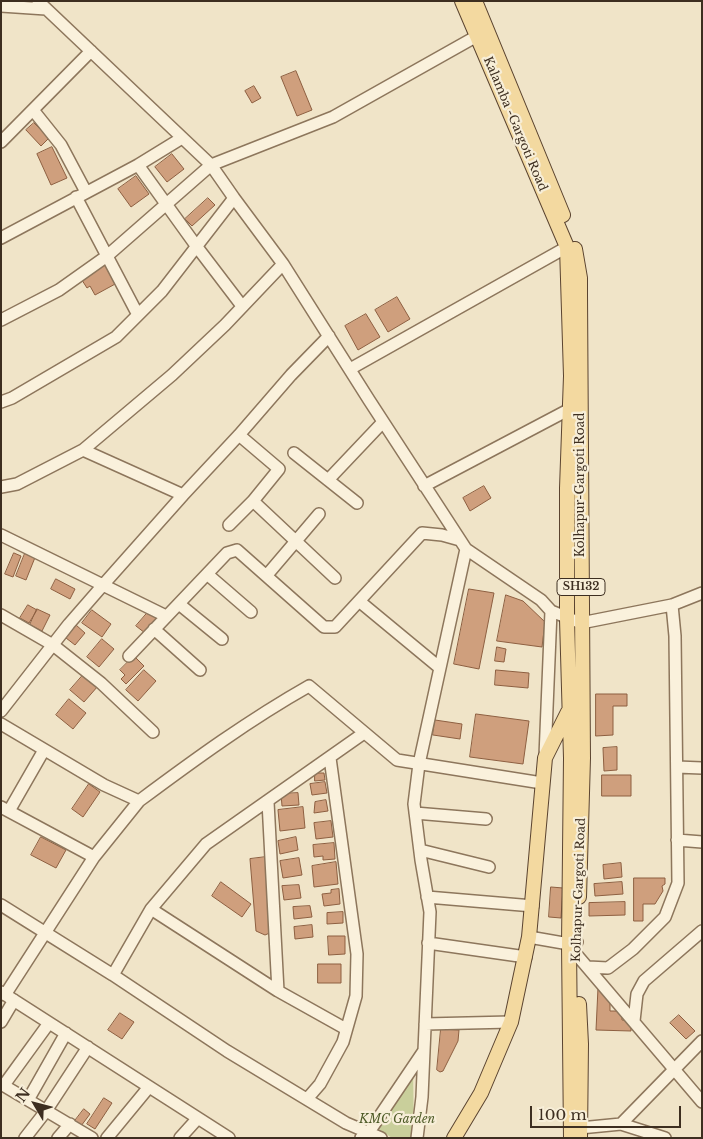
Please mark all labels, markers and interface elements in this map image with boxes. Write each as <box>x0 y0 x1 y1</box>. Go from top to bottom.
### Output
street label: Kalamba -Gargoti Road <box>480 55 550 193</box>
street label: Kolhapur-Gargoti Road <box>574 413 588 557</box>
road number: SH132 <box>557 578 605 596</box>
street label: Kolhapur-Gargoti Road <box>569 818 589 962</box>
north arrow <box>10 1079 60 1129</box>
text: N <box>12 1084 34 1106</box>
scale bar <box>533 1096 684 1128</box>
text: 100 m <box>538 1105 587 1124</box>
park label: KMC Garden <box>359 1113 435 1127</box>

